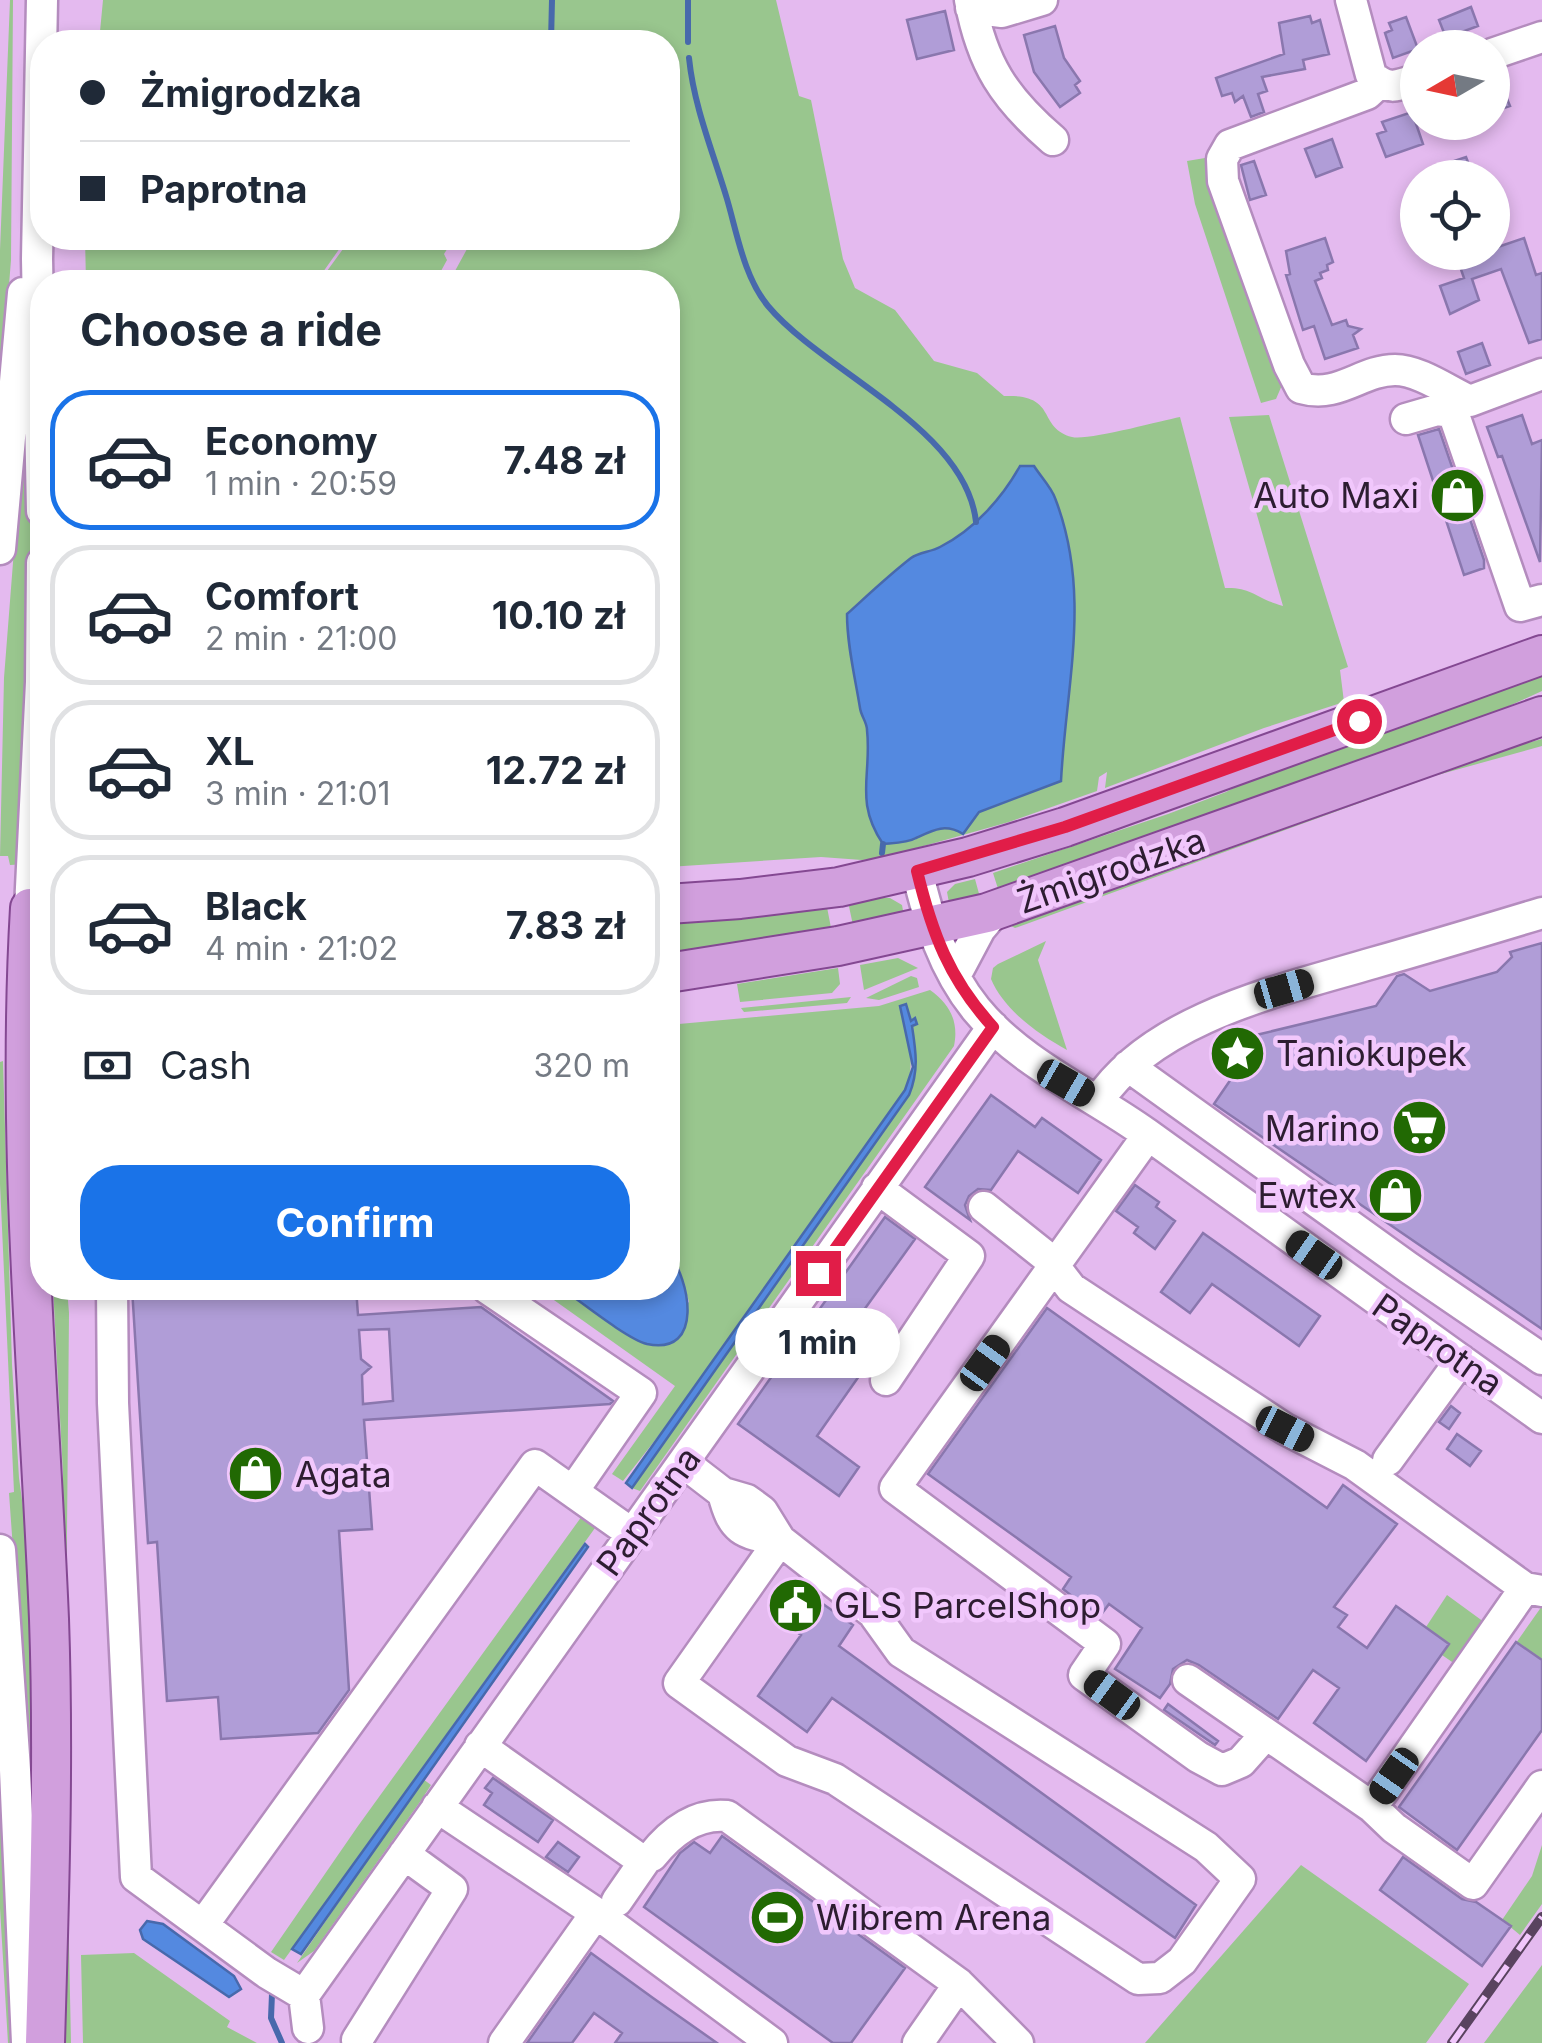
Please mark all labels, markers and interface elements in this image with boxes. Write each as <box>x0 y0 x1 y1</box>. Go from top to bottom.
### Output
north arrow <box>1400 30 1510 140</box>
map controls <box>1400 30 1510 270</box>
text: Żmigrodzka <box>140 70 362 116</box>
button: locate <box>1400 160 1510 270</box>
text: Paprotna <box>140 166 308 212</box>
text: Choose a ride <box>80 302 382 357</box>
icon: car <box>85 415 175 505</box>
text: Economy <box>205 418 378 464</box>
text: 7.48 zł <box>503 437 625 483</box>
text: 1 min · 20:59 <box>205 464 397 503</box>
shop icon: Auto Maxi <box>1428 465 1488 525</box>
place label: Auto Maxi <box>1253 474 1419 516</box>
icon: car <box>85 570 175 660</box>
text: Comfort <box>205 573 359 619</box>
text: 10.10 zł <box>492 592 625 638</box>
text: 2 min · 21:00 <box>205 619 398 658</box>
route start <box>1337 699 1382 744</box>
icon: car <box>85 725 175 815</box>
text: XL <box>205 728 255 774</box>
text: 12.72 zł <box>486 747 625 793</box>
text: 3 min · 21:01 <box>205 774 391 813</box>
street label: Żmigrodzka <box>1012 818 1210 922</box>
icon: car <box>85 880 175 970</box>
text: Black <box>205 883 307 929</box>
text: 7.83 zł <box>506 902 625 948</box>
text: 4 min · 21:02 <box>205 929 398 968</box>
car <box>1251 966 1317 1012</box>
place icon: Taniokupek <box>1207 1023 1267 1083</box>
place label: Taniokupek <box>1276 1032 1467 1074</box>
icon: cash <box>80 1038 135 1093</box>
text: Cash <box>160 1042 252 1088</box>
text: 320 m <box>534 1046 630 1085</box>
car <box>1033 1055 1099 1111</box>
supermarket icon: Marino <box>1389 1098 1449 1158</box>
place label: Marino <box>1265 1107 1380 1149</box>
button: Confirm <box>80 1165 630 1280</box>
shop icon: Ewtex <box>1366 1165 1426 1225</box>
place label: Ewtex <box>1257 1174 1357 1216</box>
car <box>1281 1226 1347 1284</box>
route end <box>796 1251 841 1296</box>
street label: Paprotna <box>1365 1284 1511 1404</box>
callout: 1 min <box>736 1308 900 1378</box>
text: 1 min <box>778 1323 857 1362</box>
car <box>955 1330 1015 1396</box>
car <box>1251 1402 1319 1456</box>
street label: Paprotna <box>587 1438 709 1584</box>
shop icon: Agata <box>226 1444 286 1504</box>
place label: Agata <box>295 1453 392 1495</box>
public building icon: GLS ParcelShop <box>765 1575 825 1635</box>
place label: GLS ParcelShop <box>834 1584 1101 1626</box>
car <box>1079 1665 1145 1725</box>
car <box>1365 1743 1423 1809</box>
sports icon: Wibrem Arena <box>747 1887 807 1947</box>
place label: Wibrem Arena <box>816 1896 1051 1938</box>

